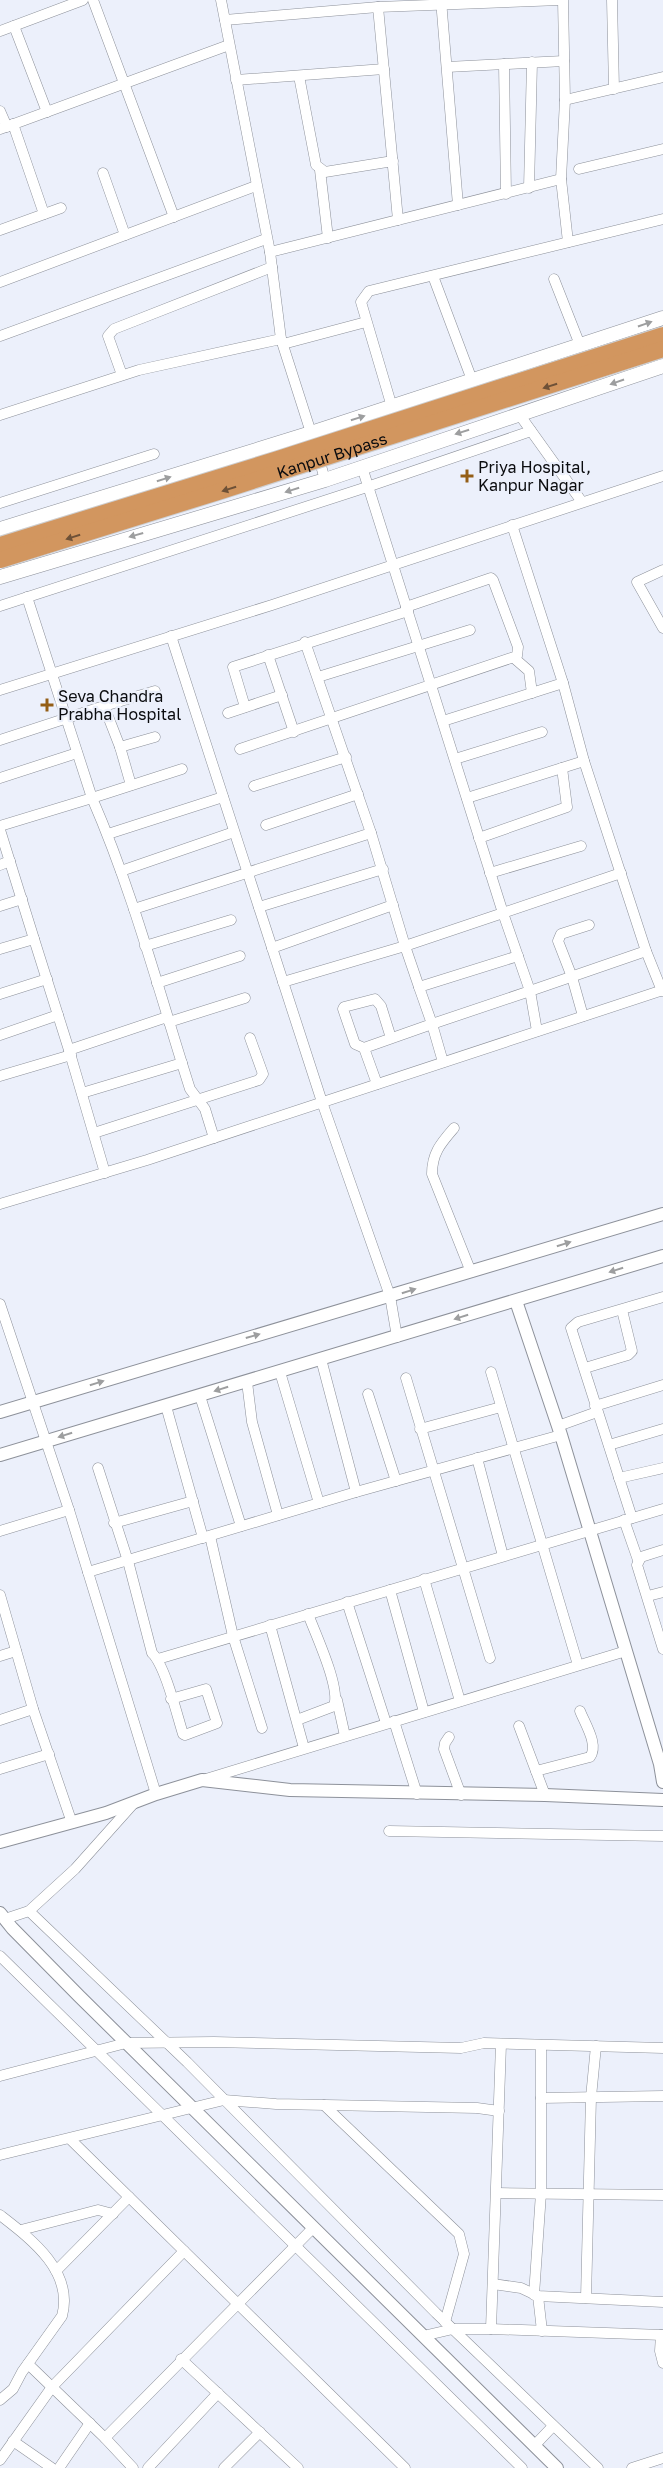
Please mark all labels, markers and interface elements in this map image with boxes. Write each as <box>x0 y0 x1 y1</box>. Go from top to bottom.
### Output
one-way arrow <box>638 320 653 327</box>
one-way arrow <box>609 378 624 386</box>
one-way arrow <box>542 382 557 390</box>
one-way arrow <box>350 414 365 421</box>
street label: Kanpur Bypass <box>274 428 390 483</box>
one-way arrow <box>455 429 470 437</box>
place label: Priya Hospital, Kanpur Nagar <box>478 457 591 495</box>
marker: Priya Hospital, Kanpur Nagar <box>460 469 474 483</box>
one-way arrow <box>156 474 171 482</box>
one-way arrow <box>221 486 236 493</box>
one-way arrow <box>284 486 299 494</box>
one-way arrow <box>128 532 143 540</box>
one-way arrow <box>66 533 81 541</box>
place label: Seva Chandra Prabha Hospital <box>58 686 181 724</box>
marker: Seva Chandra Prabha Hospital <box>40 698 54 712</box>
one-way arrow <box>557 1239 572 1247</box>
one-way arrow <box>609 1267 624 1275</box>
one-way arrow <box>401 1286 416 1294</box>
one-way arrow <box>453 1314 468 1322</box>
one-way arrow <box>245 1332 260 1340</box>
one-way arrow <box>90 1378 105 1386</box>
one-way arrow <box>214 1386 229 1394</box>
one-way arrow <box>58 1432 73 1440</box>

